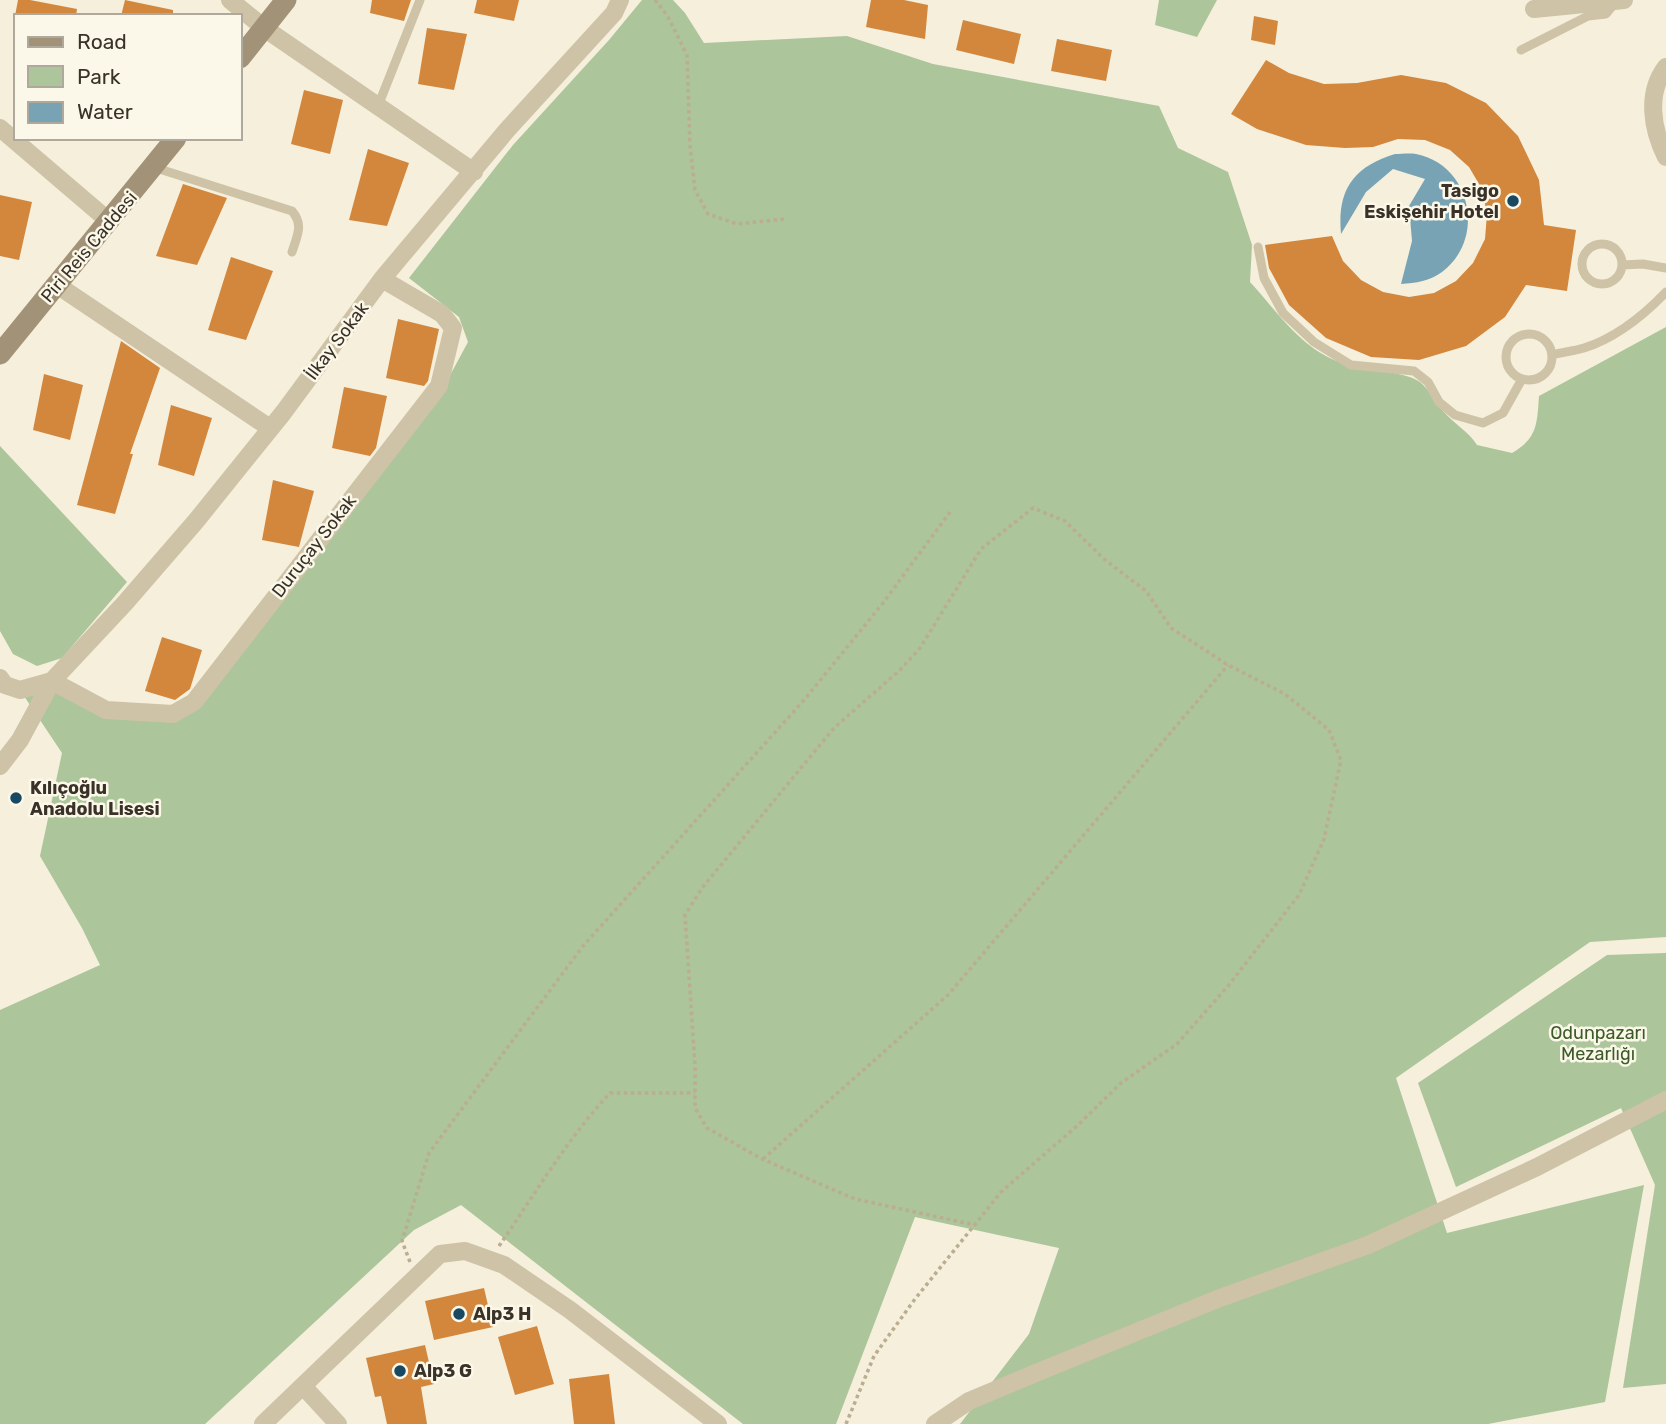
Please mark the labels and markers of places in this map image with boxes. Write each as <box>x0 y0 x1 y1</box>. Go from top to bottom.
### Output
place label: Tasigo Eskişehir Hotel <box>1364 180 1499 223</box>
marker: Tasigo Eskişehir Hotel <box>1505 193 1521 209</box>
place label: Kılıçoğlu Anadolu Lisesi <box>30 777 160 820</box>
marker: Kılıçoğlu Anadolu Lisesi <box>8 790 24 806</box>
place label: Alp3 H <box>473 1303 532 1325</box>
marker: Alp3 H <box>451 1306 467 1322</box>
place label: Alp3 G <box>414 1360 472 1382</box>
marker: Alp3 G <box>392 1363 408 1379</box>

